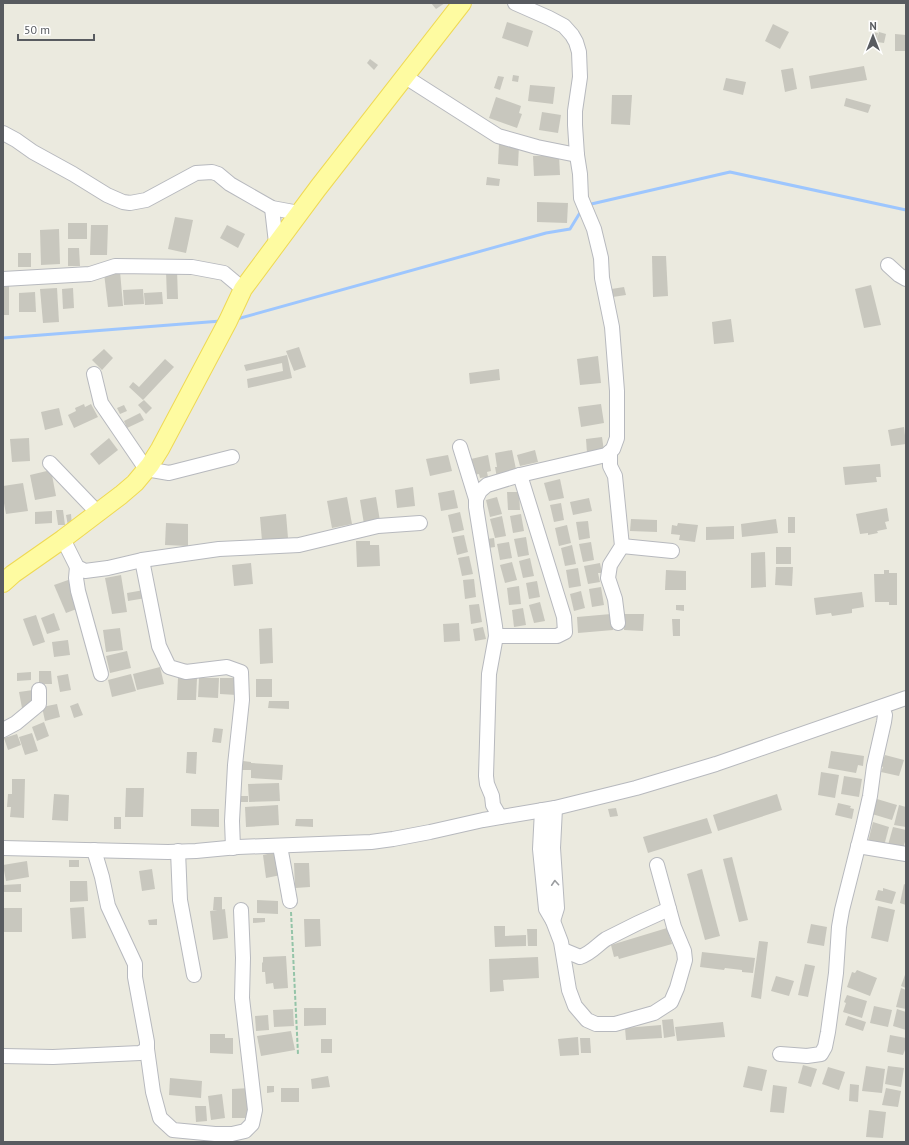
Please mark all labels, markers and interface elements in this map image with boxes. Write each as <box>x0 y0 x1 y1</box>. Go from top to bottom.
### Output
scale bar <box>18 16 94 42</box>
north arrow <box>853 16 893 56</box>
text: N <box>869 19 877 33</box>
text: 50 m <box>24 22 50 37</box>
one-way arrow <box>551 880 560 886</box>

